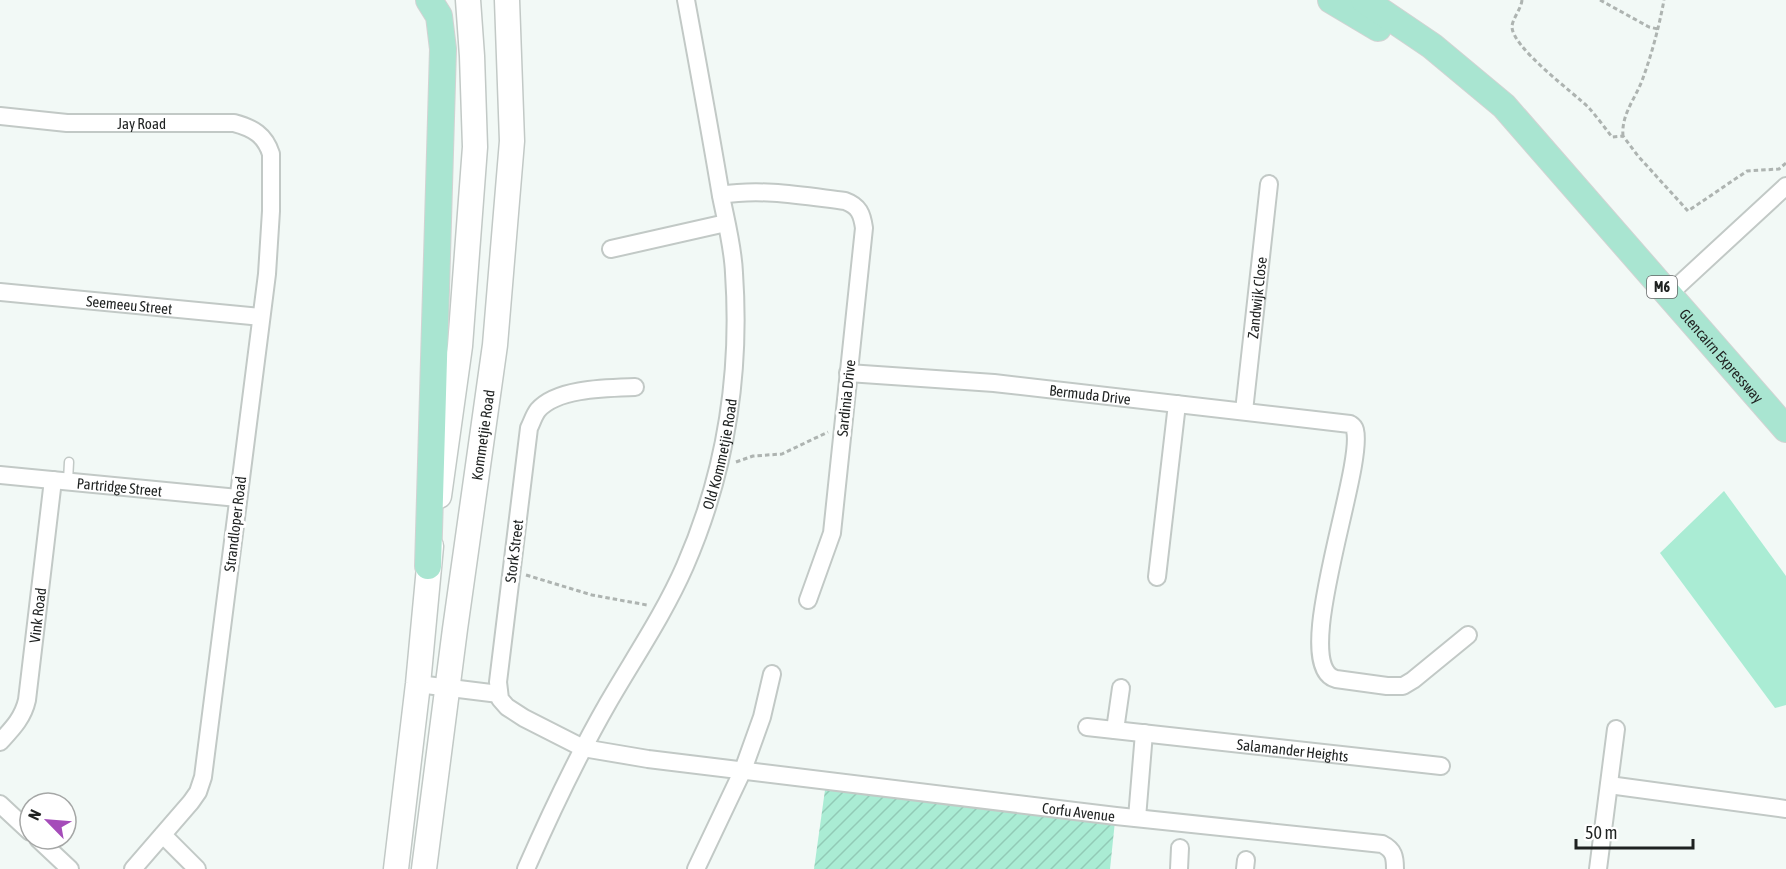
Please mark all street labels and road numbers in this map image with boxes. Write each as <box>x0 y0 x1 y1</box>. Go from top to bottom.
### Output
street label: Jay Road <box>117 115 166 132</box>
street label: Zandwijk Close <box>1244 256 1269 340</box>
road number: M6 <box>1647 276 1677 298</box>
street label: Seemeeu Street <box>86 292 173 317</box>
street label: Glencairn Expressway <box>1676 305 1767 406</box>
street label: Sardinia Drive <box>834 359 859 437</box>
street label: Bermuda Drive <box>1048 381 1132 407</box>
street label: Kommetjie Road <box>468 388 497 481</box>
street label: Old Kommetjie Road <box>698 398 739 512</box>
street label: Partridge Street <box>76 474 163 499</box>
street label: Strandloper Road <box>221 475 249 573</box>
street label: Stork Street <box>502 518 526 584</box>
street label: Vink Road <box>25 587 49 644</box>
street label: Salamander Heights <box>1236 735 1349 764</box>
street label: Corfu Avenue <box>1041 799 1116 824</box>

